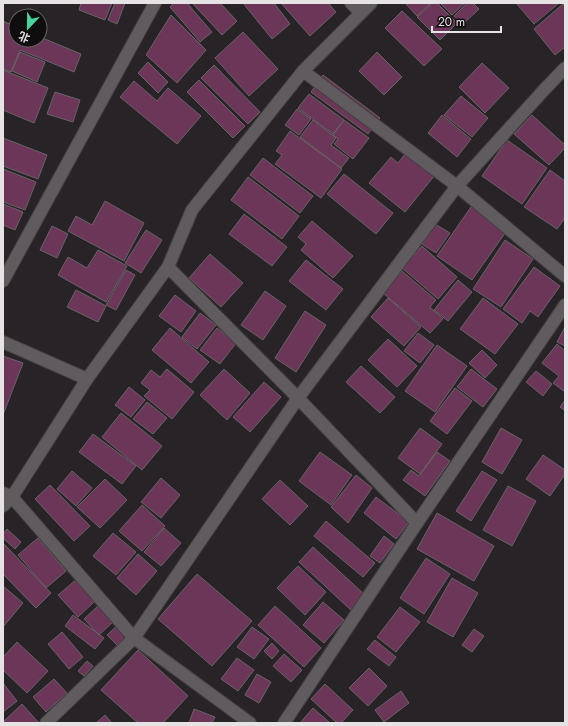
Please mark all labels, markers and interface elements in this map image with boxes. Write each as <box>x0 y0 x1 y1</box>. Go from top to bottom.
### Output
north arrow <box>8 8 48 48</box>
scale bar <box>432 8 501 34</box>
text: 20 m <box>438 13 465 31</box>
text: 北 <box>16 28 32 47</box>

